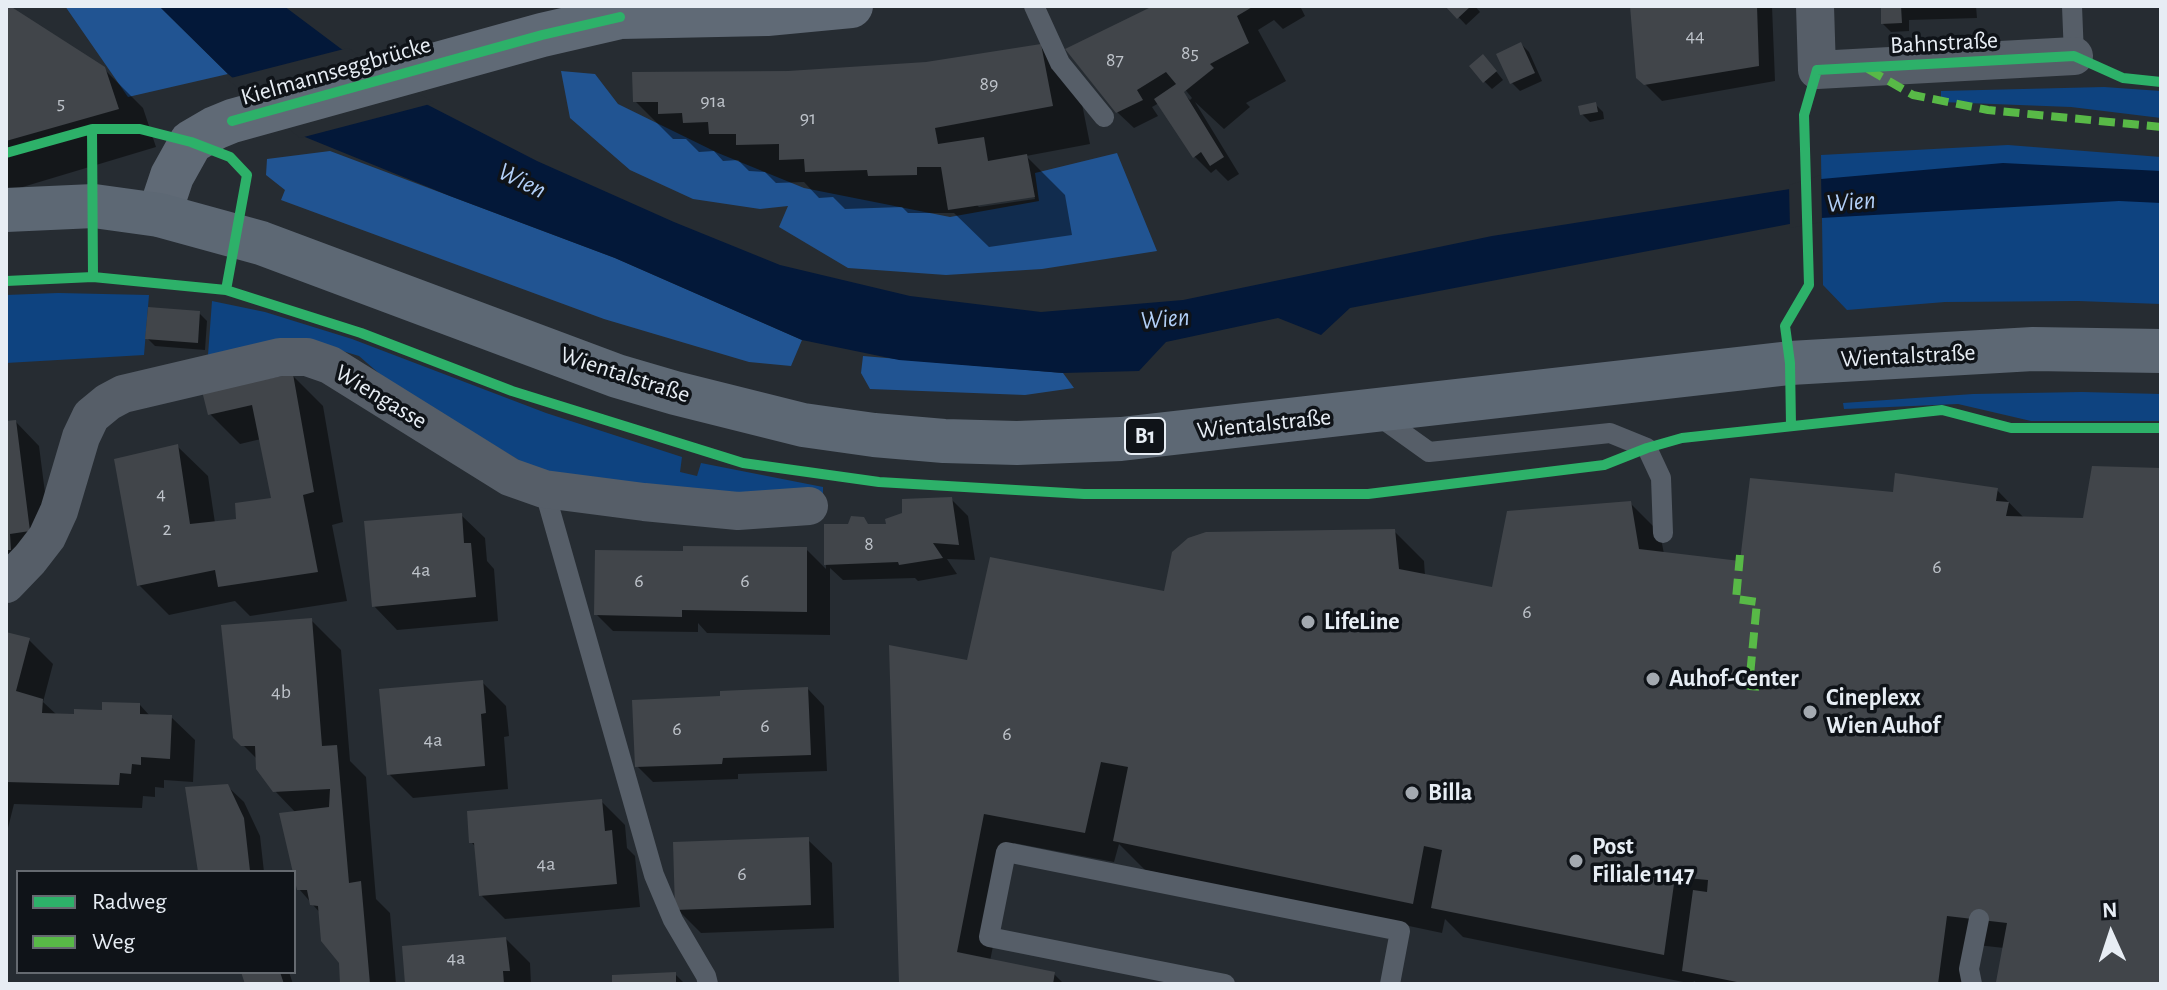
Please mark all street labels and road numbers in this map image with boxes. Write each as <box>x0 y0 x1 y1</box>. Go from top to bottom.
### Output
street label: Bahnstraße <box>1889 26 1999 60</box>
street label: Kielmannseggbrücke <box>238 30 434 112</box>
street label: Wientalstraße <box>1840 338 1976 374</box>
street label: Wientalstraße <box>556 340 694 410</box>
street label: Wiengasse <box>330 358 432 436</box>
street label: Wientalstraße <box>1195 403 1333 445</box>
road number: B1 <box>1125 418 1165 454</box>

